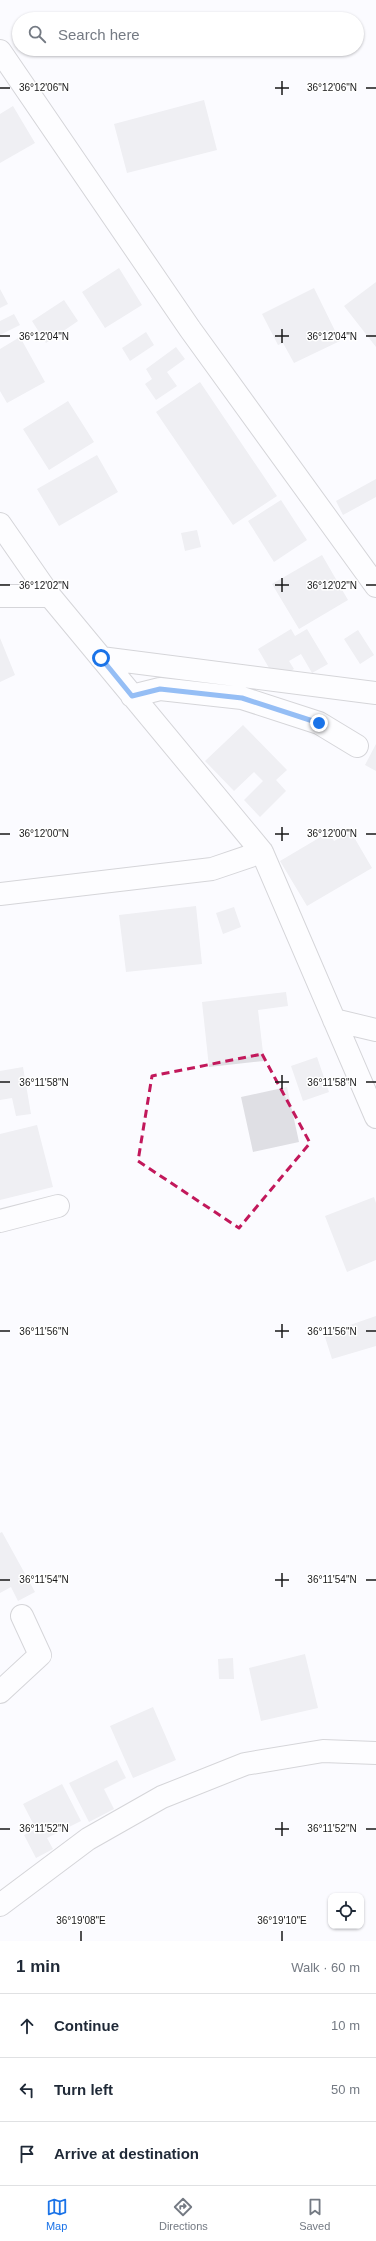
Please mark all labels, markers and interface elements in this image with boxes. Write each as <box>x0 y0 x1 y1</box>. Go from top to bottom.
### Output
search box <box>12 12 364 56</box>
icon: search <box>26 23 48 45</box>
text: Search here <box>58 26 140 43</box>
text: 36°12'06"N <box>19 82 69 93</box>
text: 36°12'06"N <box>307 82 357 93</box>
text: 36°12'04"N <box>19 331 69 342</box>
text: 36°12'04"N <box>307 331 357 342</box>
text: 36°12'02"N <box>19 580 69 591</box>
text: 36°12'02"N <box>307 580 357 591</box>
route start <box>92 649 110 667</box>
route end <box>310 714 328 732</box>
text: 36°12'00"N <box>19 828 69 839</box>
text: 36°12'00"N <box>307 828 357 839</box>
text: 36°11'58"N <box>19 1077 69 1088</box>
text: 36°11'58"N <box>307 1077 357 1088</box>
text: 36°11'56"N <box>19 1326 69 1337</box>
text: 36°11'56"N <box>307 1326 357 1337</box>
text: 36°11'54"N <box>19 1574 69 1585</box>
text: 36°11'54"N <box>307 1574 357 1585</box>
text: 36°11'52"N <box>19 1823 69 1834</box>
text: 36°11'52"N <box>307 1823 357 1834</box>
map controls <box>328 1893 364 1929</box>
button: locate <box>328 1893 364 1929</box>
text: 36°19'08"E <box>56 1915 106 1926</box>
text: 36°19'10"E <box>257 1915 307 1926</box>
text: 1 min <box>16 1957 60 1976</box>
text: Walk · 60 m <box>291 1960 360 1975</box>
icon: ahead <box>16 2015 38 2037</box>
text: Continue <box>54 2017 119 2034</box>
text: 10 m <box>331 2018 360 2033</box>
icon: left <box>16 2079 38 2101</box>
text: Turn left <box>54 2081 113 2098</box>
text: 50 m <box>331 2082 360 2097</box>
icon: arrive <box>16 2143 38 2165</box>
text: Arrive at destination <box>54 2145 199 2162</box>
tab: Map <box>46 2196 68 2232</box>
tab: Directions <box>159 2196 208 2232</box>
tab: Saved <box>299 2196 330 2232</box>

